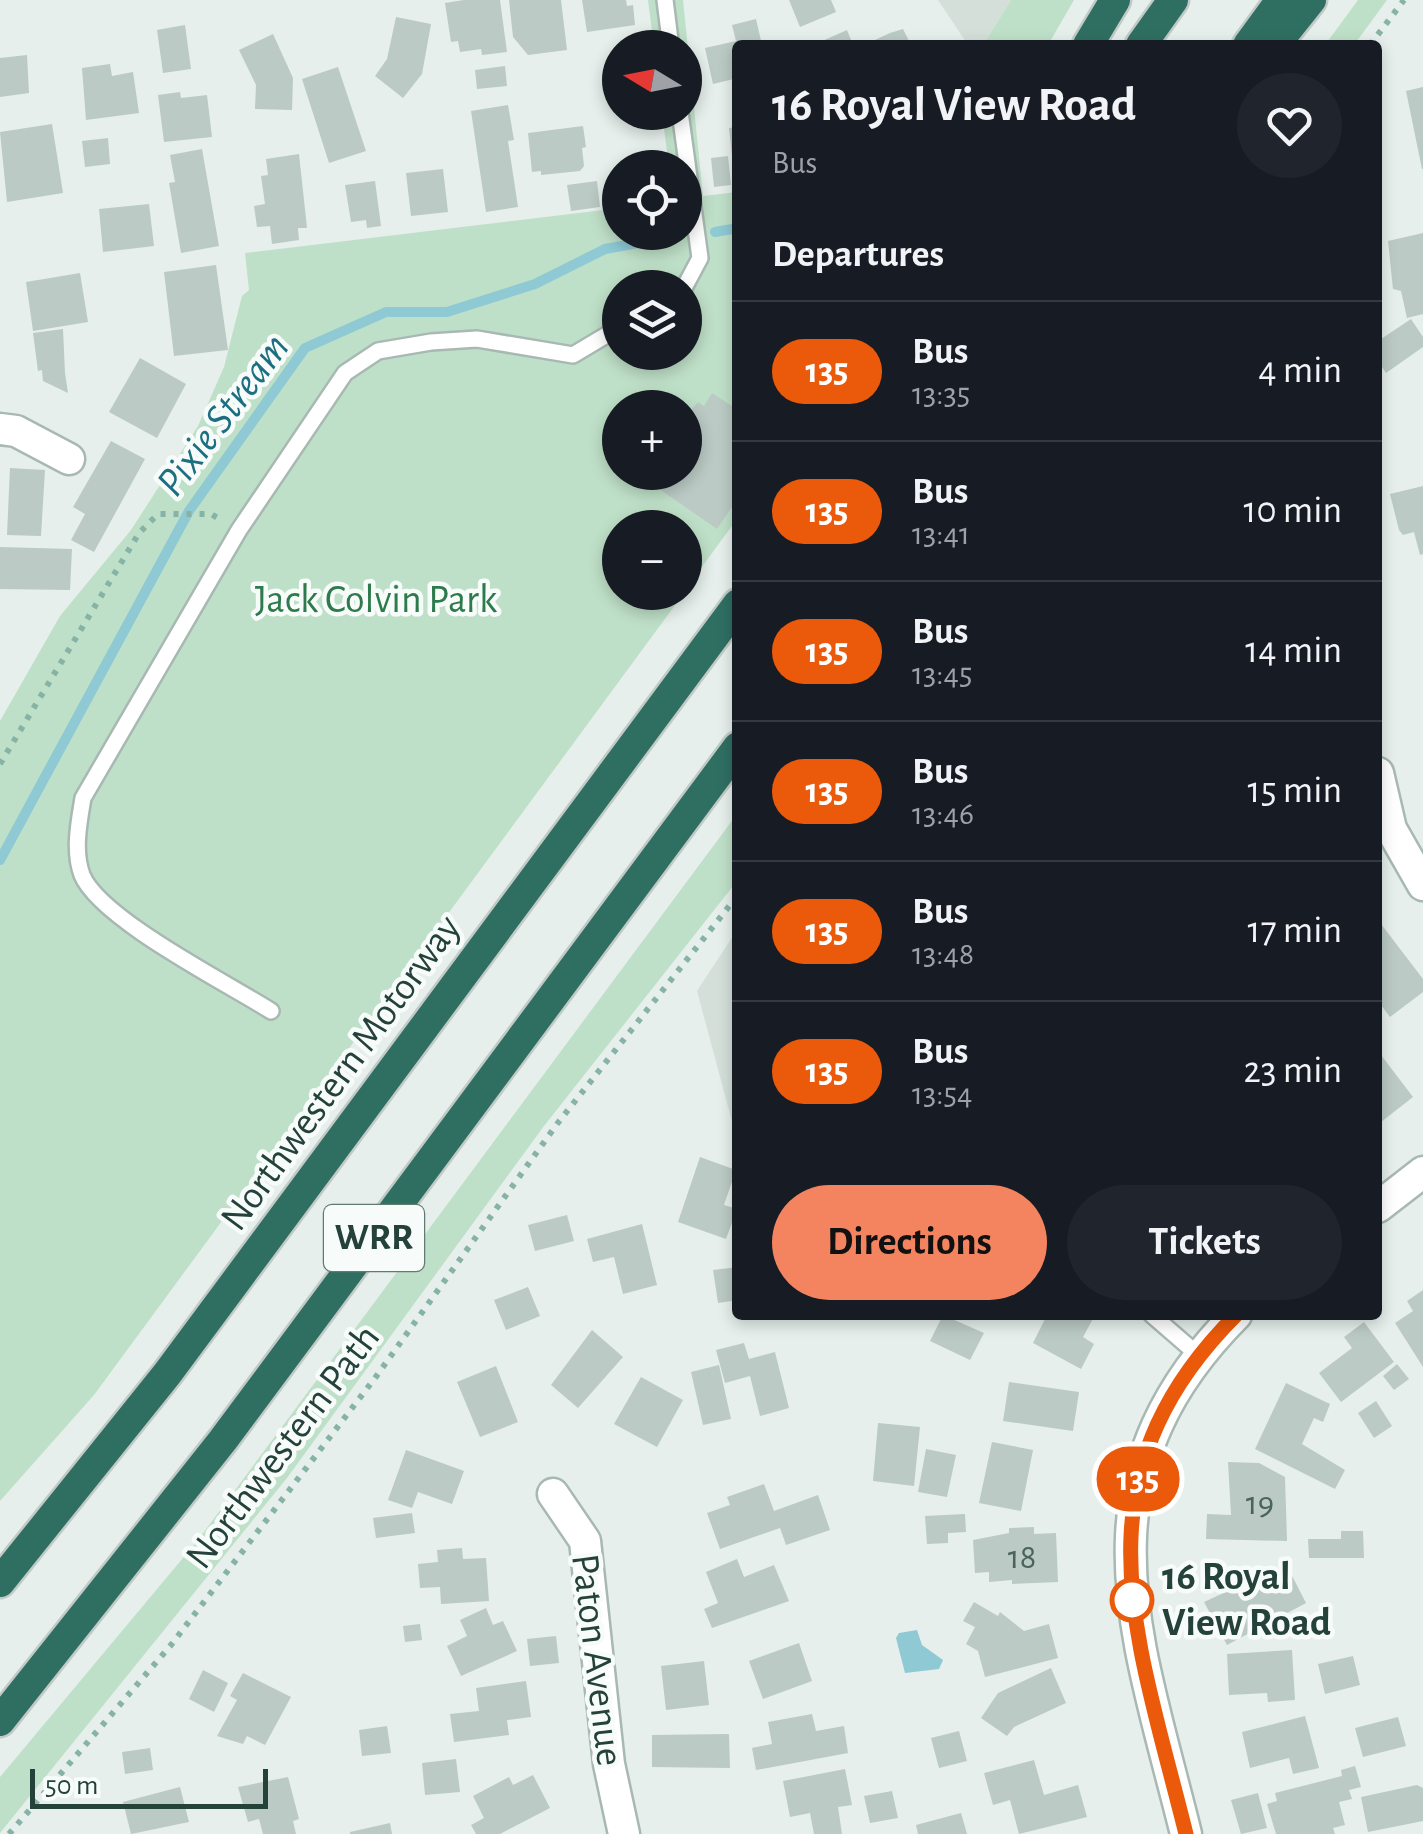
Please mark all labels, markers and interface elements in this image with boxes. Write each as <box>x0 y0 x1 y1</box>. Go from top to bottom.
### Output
north arrow <box>602 30 702 130</box>
map controls <box>602 30 702 610</box>
button: heart <box>1237 73 1342 178</box>
text: 16 Royal View Road <box>772 82 1136 130</box>
text: Bus <box>772 147 817 179</box>
button: locate <box>602 150 702 250</box>
text: Departures <box>772 236 944 274</box>
button: layers <box>602 270 702 370</box>
water label: Pixie Stream <box>149 326 297 504</box>
text: Bus <box>912 333 968 371</box>
text: 4 min <box>1258 352 1342 390</box>
text: 135 <box>806 354 848 389</box>
text: 13:35 <box>912 378 970 410</box>
button: + <box>602 390 702 490</box>
text: Bus <box>912 473 968 511</box>
text: 10 min <box>1243 492 1342 530</box>
text: 135 <box>806 494 848 529</box>
button: − <box>602 510 702 610</box>
text: 13:41 <box>912 518 970 550</box>
park label: Jack Colvin Park <box>255 580 497 620</box>
text: Bus <box>912 613 968 651</box>
text: 14 min <box>1245 632 1342 670</box>
text: 135 <box>806 634 848 669</box>
text: 13:45 <box>912 658 972 690</box>
text: Bus <box>912 753 968 791</box>
text: 15 min <box>1248 772 1342 810</box>
text: 135 <box>806 774 848 809</box>
text: 13:46 <box>912 798 974 830</box>
text: Bus <box>912 893 968 931</box>
street label: Northwestern Motorway <box>214 908 468 1238</box>
text: 17 min <box>1248 912 1342 950</box>
text: 135 <box>806 914 848 949</box>
text: 13:48 <box>912 938 974 970</box>
text: Bus <box>912 1033 968 1071</box>
text: 23 min <box>1244 1052 1342 1090</box>
text: 135 <box>806 1054 848 1089</box>
text: 13:54 <box>912 1078 972 1110</box>
button: Directions <box>772 1185 1047 1300</box>
button: Tickets <box>1067 1185 1342 1300</box>
road number: WRR <box>324 1205 424 1271</box>
street label: Northwestern Path <box>179 1318 387 1576</box>
line badge: 135 <box>1080 1446 1196 1512</box>
text: 135 <box>1117 1462 1159 1497</box>
house number: 19 <box>1246 1486 1274 1521</box>
house number: 18 <box>1008 1540 1036 1575</box>
street label: Paton Avenue <box>564 1552 630 1768</box>
place label: 16 Royal View Road <box>1162 1557 1331 1643</box>
marker: 16 Royal View Road <box>1111 1579 1153 1621</box>
scale bar <box>30 1764 268 1808</box>
text: 50 m <box>45 1772 99 1800</box>

